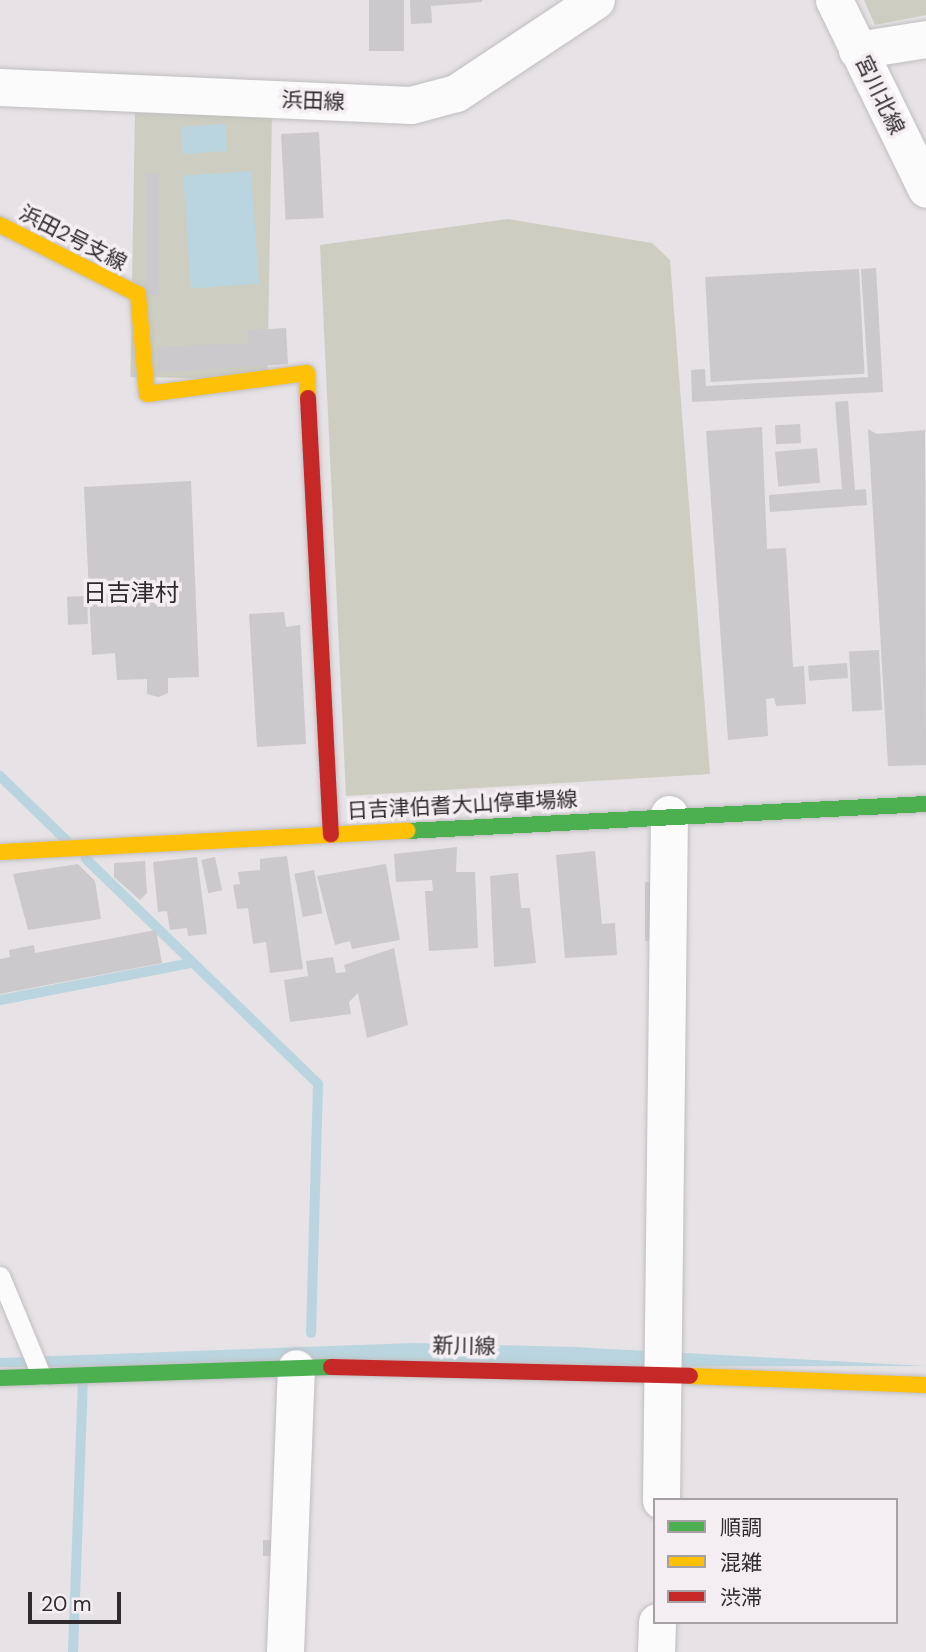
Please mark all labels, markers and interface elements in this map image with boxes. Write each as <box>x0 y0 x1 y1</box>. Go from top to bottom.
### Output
street label: 宮川北線 <box>850 52 910 138</box>
street label: 浜田線 <box>281 87 345 115</box>
street label: 浜田2号支線 <box>15 200 131 276</box>
district label: 日吉津村 <box>83 579 179 607</box>
street label: 日吉津伯耆大山停車場線 <box>346 786 578 824</box>
street label: 新川線 <box>432 1333 496 1359</box>
legend <box>653 1498 898 1624</box>
text: 順調 <box>720 1514 762 1542</box>
text: 混雑 <box>720 1549 762 1577</box>
scale bar <box>32 1578 124 1622</box>
text: 渋滞 <box>720 1584 762 1612</box>
text: 20 m <box>41 1590 92 1618</box>

